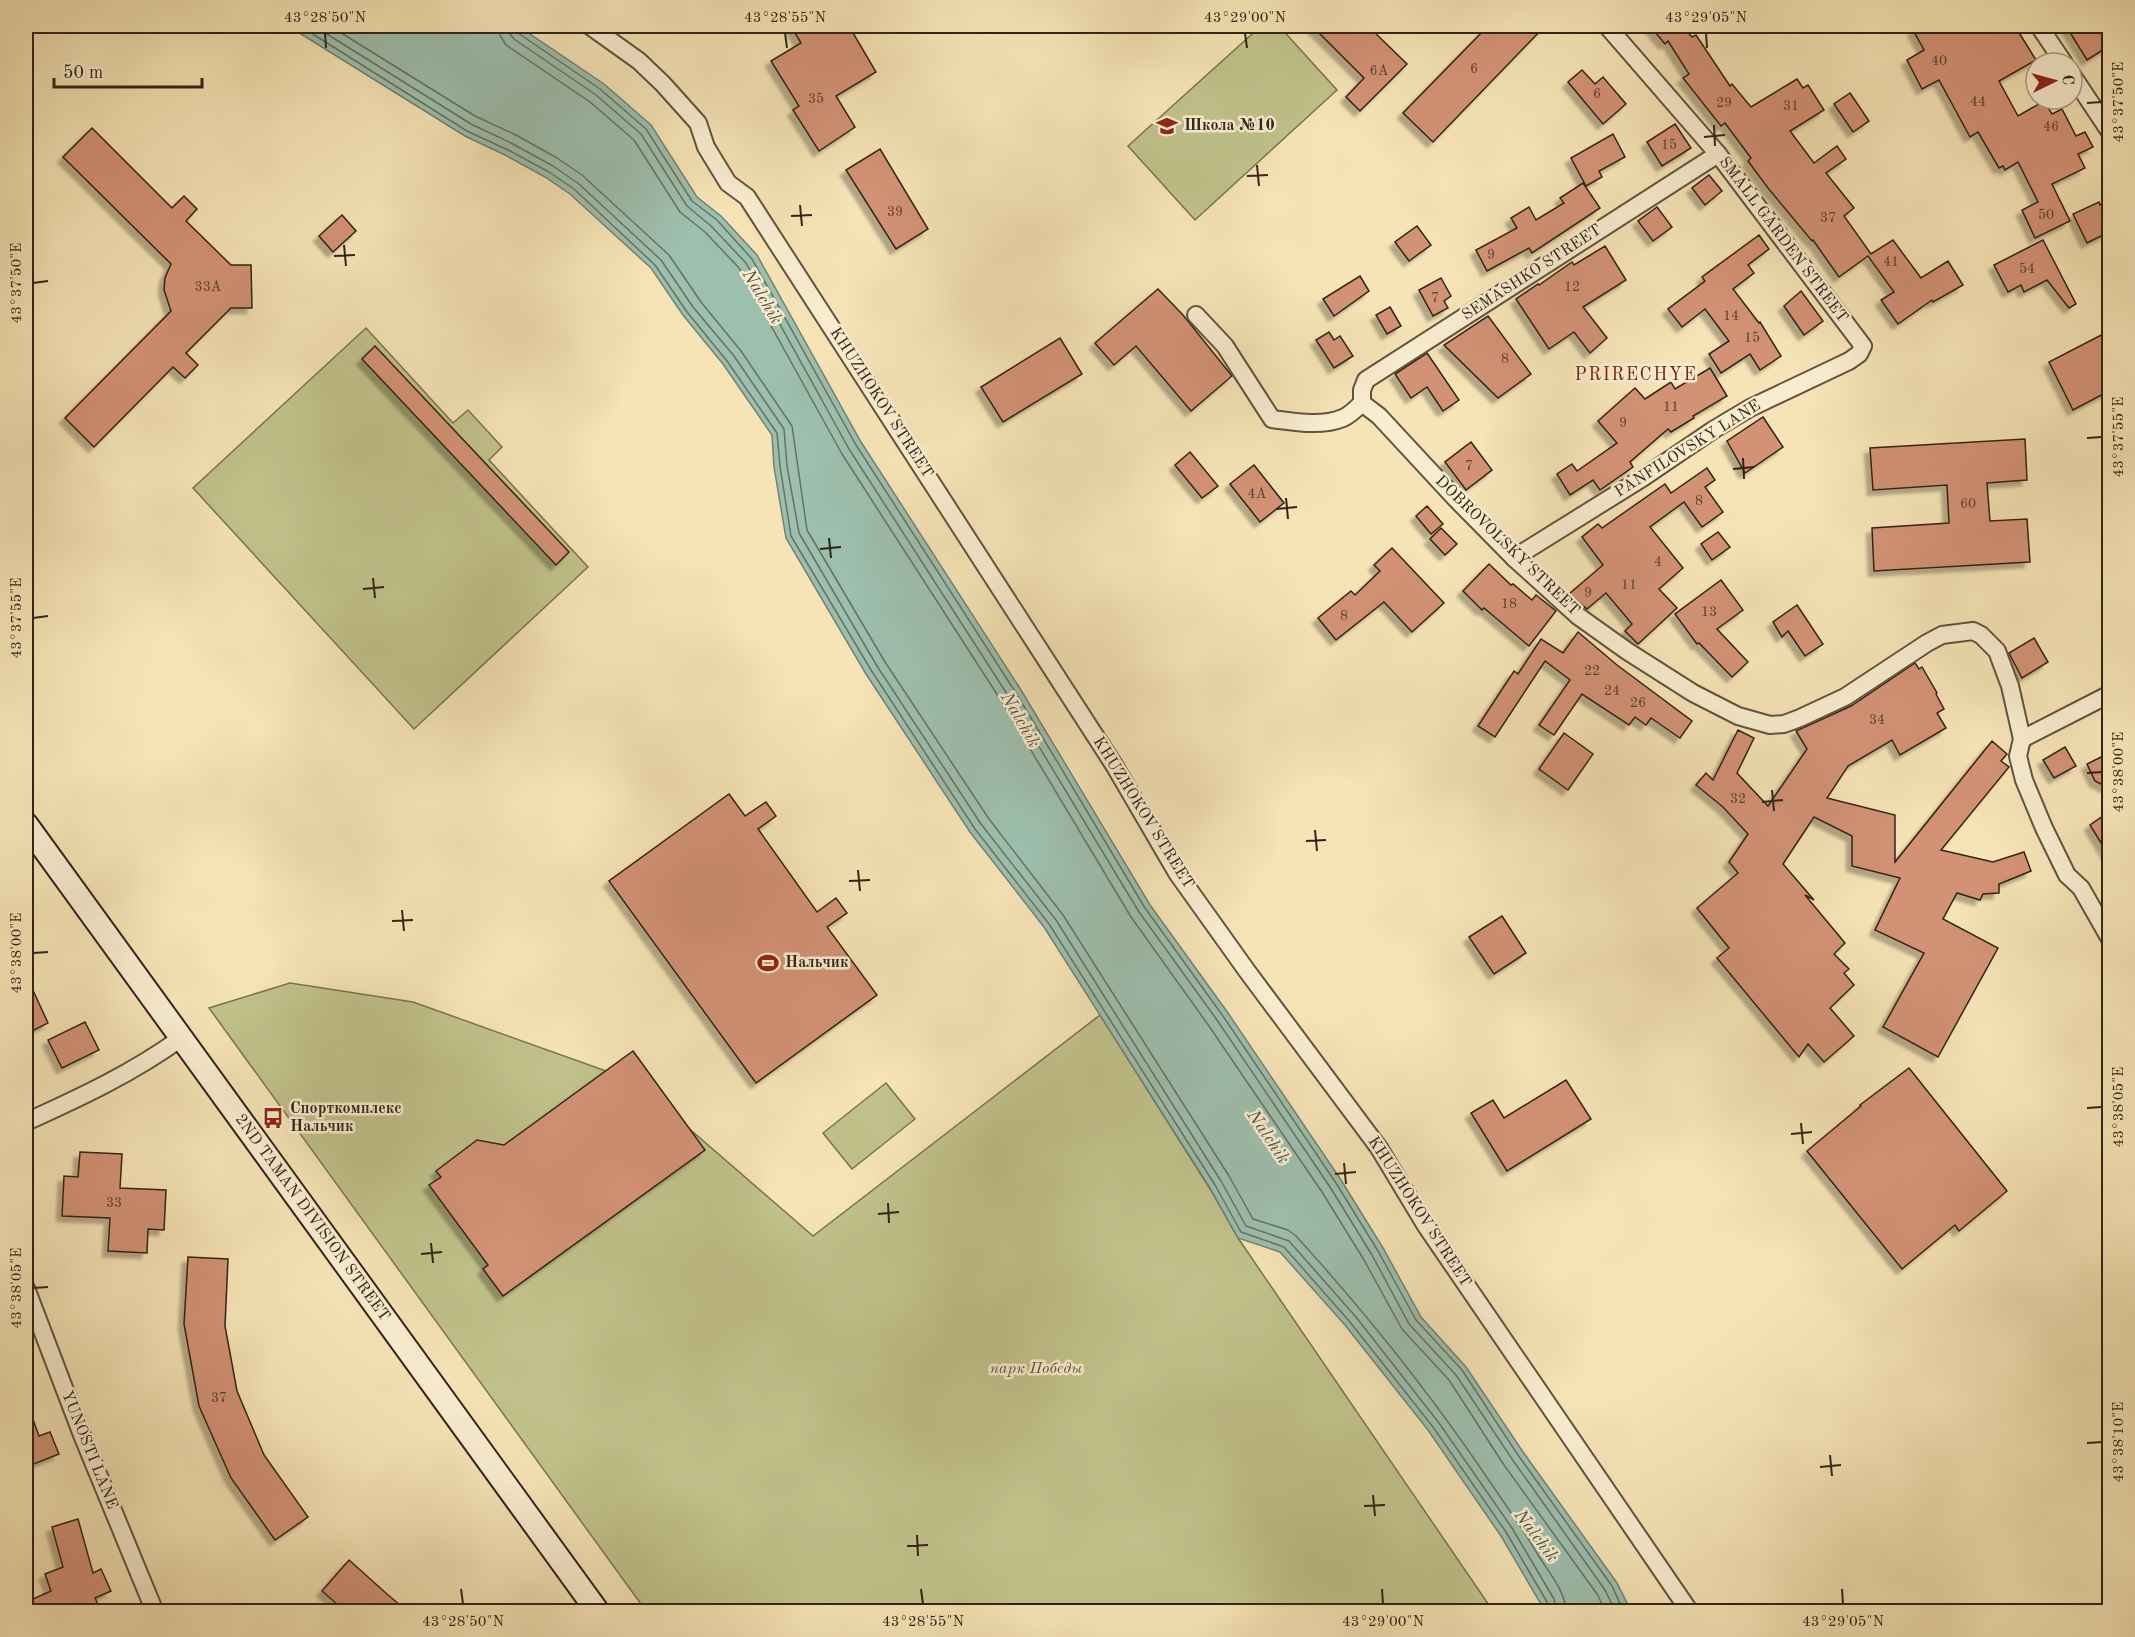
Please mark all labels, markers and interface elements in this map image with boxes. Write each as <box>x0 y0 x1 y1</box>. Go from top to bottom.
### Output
text: 43°28'50"N <box>284 11 366 26</box>
text: 43°28'55"N <box>744 11 826 26</box>
text: 43°29'00"N <box>1204 11 1286 26</box>
text: 43°29'05"N <box>1665 11 1747 26</box>
scale bar <box>54 51 202 89</box>
north arrow <box>2024 51 2084 111</box>
house number: 40 <box>1931 54 1947 68</box>
house number: 6 <box>1470 62 1478 76</box>
text: 43°37'50"E <box>2112 62 2127 142</box>
text: 50 m <box>63 64 103 82</box>
house number: 6А <box>1370 64 1389 78</box>
text: С <box>2059 74 2075 86</box>
house number: 6 <box>1593 87 1601 101</box>
house number: 35 <box>808 92 824 106</box>
house number: 44 <box>1970 95 1986 109</box>
house number: 29 <box>1716 96 1732 110</box>
house number: 31 <box>1783 99 1799 113</box>
school or university icon: Школа №10 <box>1155 114 1179 138</box>
place label: Школа №10 <box>1184 118 1275 134</box>
house number: 46 <box>2043 120 2059 134</box>
house number: 15 <box>1661 138 1677 152</box>
street label: SMALL GARDEN STREET <box>1716 154 1850 326</box>
house number: 39 <box>887 205 903 219</box>
house number: 50 <box>2038 208 2054 222</box>
house number: 37 <box>1820 211 1836 225</box>
street label: SEMASHKO STREET <box>1459 222 1605 324</box>
text: 43°37'50"E <box>10 243 25 323</box>
house number: 9 <box>1487 248 1495 262</box>
house number: 41 <box>1883 255 1899 269</box>
house number: 54 <box>2019 262 2035 276</box>
water label: Nalchik <box>738 265 785 328</box>
house number: 33А <box>195 280 222 294</box>
house number: 12 <box>1564 280 1580 294</box>
house number: 7 <box>1431 291 1439 305</box>
house number: 14 <box>1723 309 1739 323</box>
street label: KHUZHOKOV STREET <box>826 325 936 481</box>
house number: 15 <box>1744 331 1760 345</box>
house number: 8 <box>1501 352 1509 366</box>
district label: PRIRECHYE <box>1575 366 1697 384</box>
street label: PANFILOVSKY LANE <box>1612 397 1764 501</box>
text: 43°37'55"E <box>2112 397 2127 477</box>
house number: 11 <box>1663 400 1679 414</box>
house number: 9 <box>1619 416 1627 430</box>
house number: 7 <box>1465 459 1473 473</box>
street label: DOBROVOLSKY STREET <box>1432 473 1582 619</box>
house number: 4А <box>1248 487 1267 501</box>
house number: 8 <box>1695 494 1703 508</box>
house number: 60 <box>1960 497 1976 511</box>
house number: 4 <box>1654 555 1662 569</box>
text: 43°37'55"E <box>10 578 25 658</box>
house number: 11 <box>1621 578 1637 592</box>
house number: 9 <box>1584 586 1592 600</box>
house number: 18 <box>1501 597 1517 611</box>
house number: 13 <box>1701 605 1717 619</box>
house number: 8 <box>1340 609 1348 623</box>
house number: 22 <box>1584 664 1600 678</box>
house number: 24 <box>1604 684 1620 698</box>
water label: Nalchik <box>997 688 1043 751</box>
house number: 26 <box>1630 696 1646 710</box>
house number: 34 <box>1869 713 1885 727</box>
text: 43°38'00"E <box>2112 732 2127 812</box>
street label: KHUZHOKOV STREET <box>1090 734 1196 892</box>
house number: 32 <box>1730 792 1746 806</box>
text: 43°38'00"E <box>10 913 25 993</box>
sports icon: Нальчик <box>756 951 780 975</box>
place label: Нальчик <box>785 955 849 971</box>
text: 43°38'05"E <box>2112 1067 2127 1147</box>
place label: Спорткомплекс Нальчик <box>290 1101 402 1135</box>
bus stop icon: Спорткомплекс Нальчик <box>261 1106 285 1130</box>
water label: Nalchik <box>1243 1106 1293 1167</box>
street label: 2ND TAMAN DIVISION STREET <box>232 1112 392 1324</box>
street label: KHUZHOKOV STREET <box>1364 1134 1474 1290</box>
house number: 33 <box>106 1196 122 1210</box>
text: 43°38'05"E <box>10 1248 25 1328</box>
park label: парк Победы <box>990 1361 1082 1377</box>
street label: YUNOSTI LANE <box>58 1389 120 1511</box>
house number: 37 <box>211 1391 227 1405</box>
text: 43°38'10"E <box>2112 1402 2127 1482</box>
water label: Nalchik <box>1510 1506 1562 1566</box>
text: 43°28'50"N <box>422 1615 504 1630</box>
text: 43°28'55"N <box>882 1615 964 1630</box>
text: 43°29'00"N <box>1342 1615 1424 1630</box>
text: 43°29'05"N <box>1802 1615 1884 1630</box>

